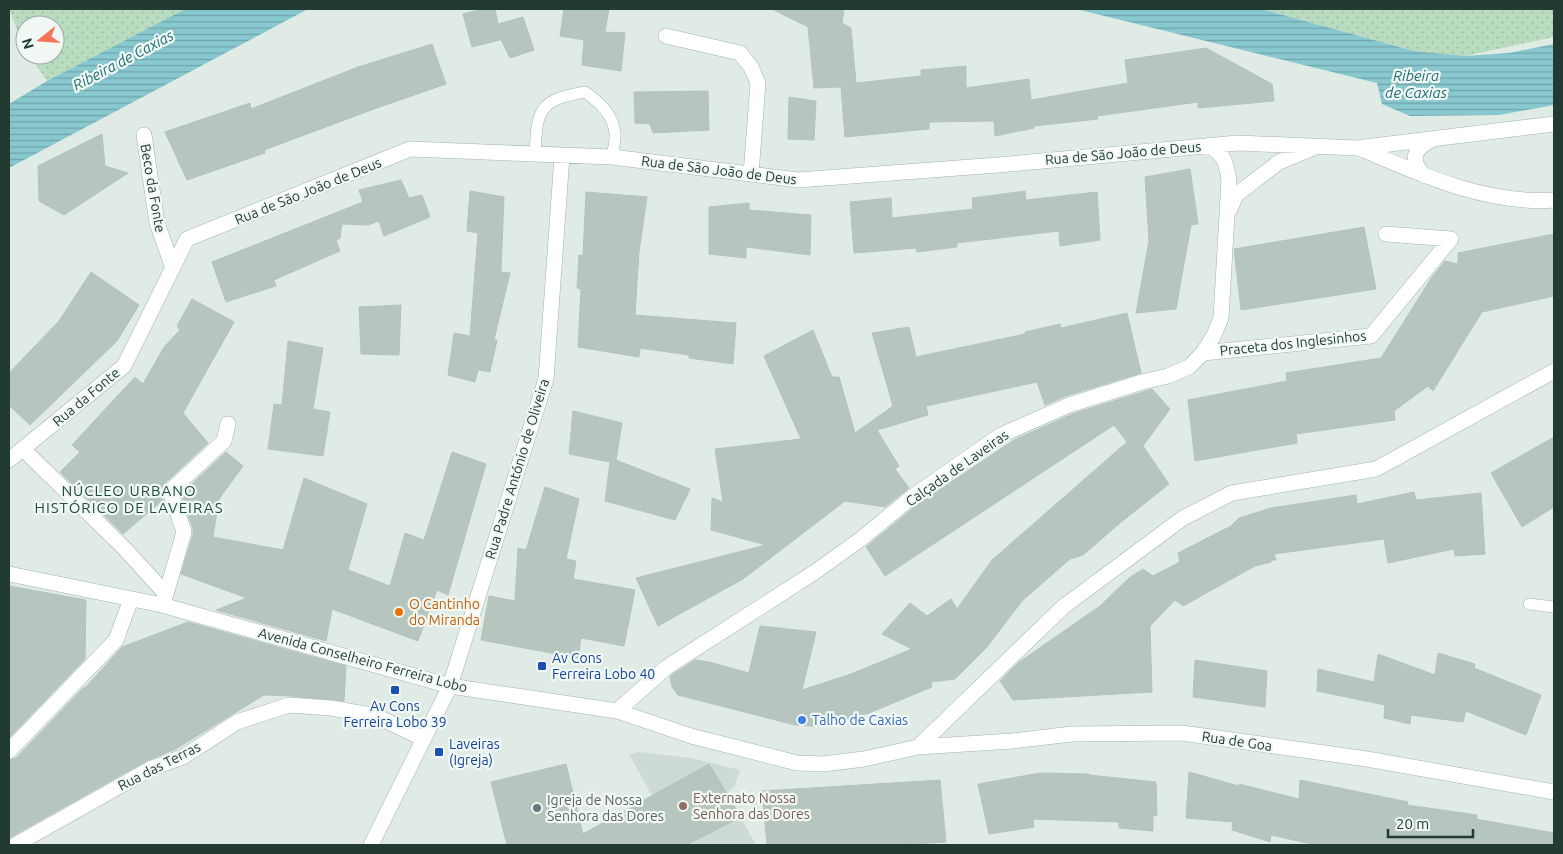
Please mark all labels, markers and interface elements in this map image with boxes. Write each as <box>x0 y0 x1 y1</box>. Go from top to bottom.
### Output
north arrow <box>15 15 65 65</box>
water label: Ribeira de Caxias <box>70 26 177 94</box>
text: N <box>18 36 37 51</box>
water label: Ribeira de Caxias <box>1385 67 1448 101</box>
street label: Rua de São João de Deus <box>1044 138 1202 168</box>
street label: Beco da Fonte <box>137 142 169 234</box>
street label: Rua de São João de Deus <box>640 153 798 187</box>
street label: Rua de São João de Deus <box>232 154 384 228</box>
street label: Praceta dos Inglesinhos <box>1219 327 1367 359</box>
street label: Rua da Fonte <box>49 364 123 430</box>
street label: Rua Padre António de Oliveira <box>482 377 552 561</box>
street label: Calçada de Laveiras <box>903 427 1011 509</box>
district label: NÚCLEO URBANO HISTÓRICO DE LAVEIRAS <box>34 482 224 516</box>
place label: O Cantinho do Miranda <box>409 596 480 628</box>
marker: O Cantinho do Miranda <box>393 606 405 618</box>
street label: Avenida Conselheiro Ferreira Lobo <box>257 624 469 696</box>
place label: Av Cons Ferreira Lobo 40 <box>552 650 655 682</box>
marker: Av Cons Ferreira Lobo 40 <box>536 660 548 672</box>
marker: Av Cons Ferreira Lobo 39 <box>389 684 401 696</box>
place label: Av Cons Ferreira Lobo 39 <box>343 698 447 730</box>
place label: Talho de Caxias <box>812 712 908 728</box>
marker: Talho de Caxias <box>796 714 808 726</box>
street label: Rua de Goa <box>1201 728 1273 754</box>
place label: Laveiras (Igreja) <box>449 736 500 768</box>
street label: Rua das Terras <box>115 738 203 794</box>
marker: Laveiras (Igreja) <box>433 746 445 758</box>
place label: Externato Nossa Senhora das Dores <box>693 790 810 822</box>
place label: Igreja de Nossa Senhora das Dores <box>547 792 664 824</box>
marker: Externato Nossa Senhora das Dores <box>677 800 689 812</box>
marker: Igreja de Nossa Senhora das Dores <box>531 802 543 814</box>
scale bar <box>1388 806 1473 838</box>
text: 20 m <box>1396 815 1429 832</box>

